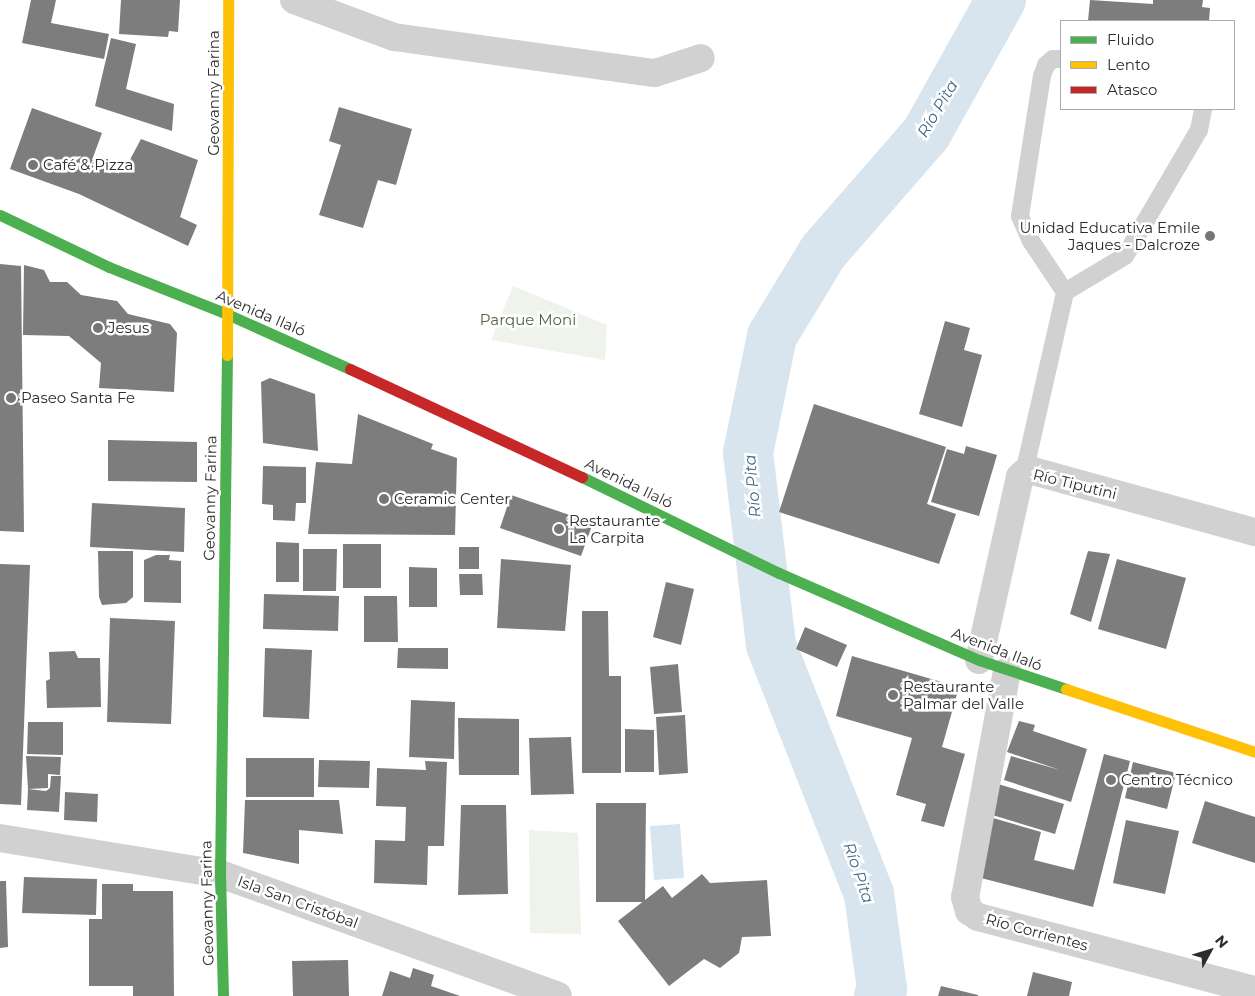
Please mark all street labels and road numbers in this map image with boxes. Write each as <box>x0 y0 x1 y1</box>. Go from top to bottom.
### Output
street label: Geovanny Farina <box>205 30 223 156</box>
street label: Avenida Ilaló <box>214 286 308 340</box>
street label: Geovanny Farina <box>200 435 220 561</box>
street label: Avenida Ilaló <box>582 454 676 512</box>
street label: Río Tiputini <box>1031 465 1119 503</box>
street label: Avenida Ilaló <box>949 624 1045 674</box>
street label: Geovanny Farina <box>197 840 217 966</box>
street label: Isla San Cristóbal <box>235 872 361 932</box>
street label: Río Corrientes <box>984 910 1090 954</box>

